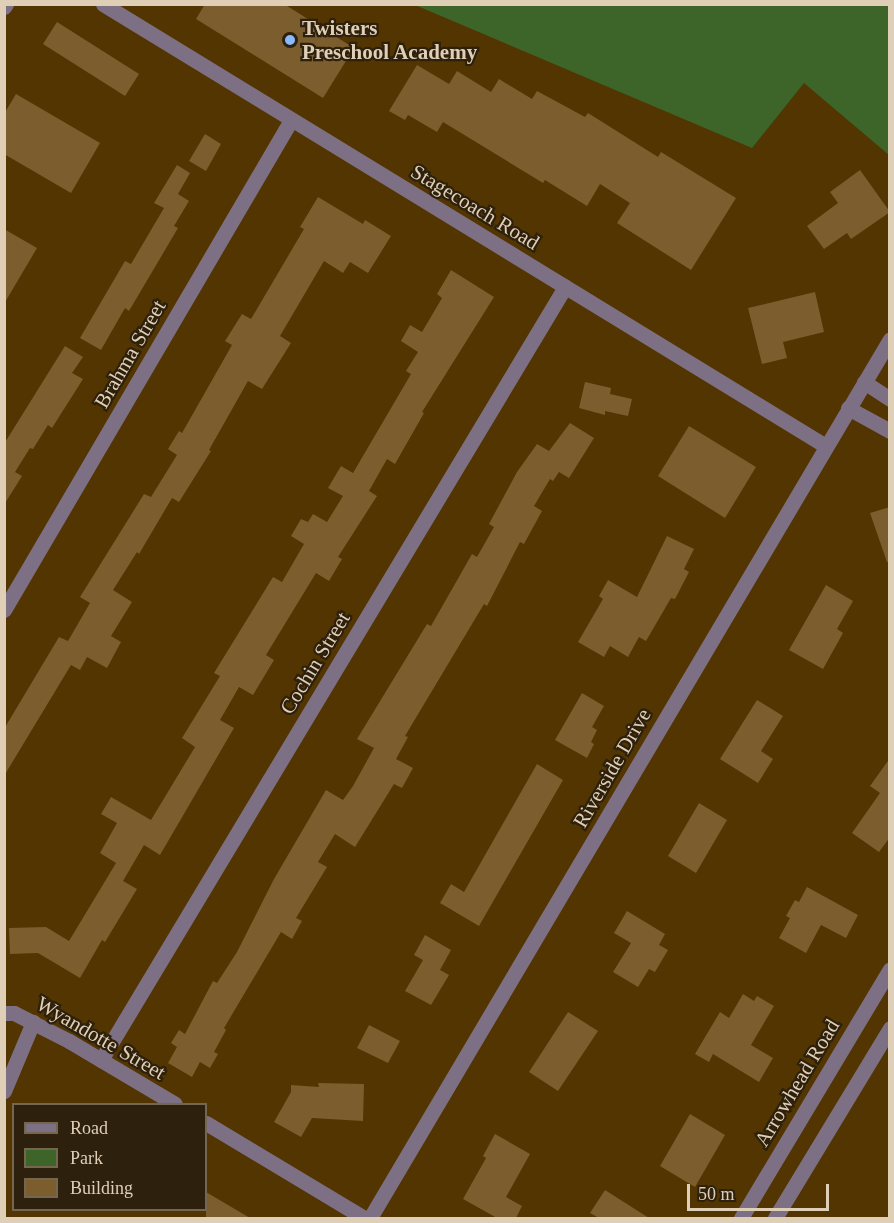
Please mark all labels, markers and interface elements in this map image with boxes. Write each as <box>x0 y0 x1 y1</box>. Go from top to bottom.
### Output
place label: Twisters Preschool Academy <box>302 15 478 65</box>
marker: Twisters Preschool Academy <box>283 33 297 47</box>
street label: Stagecoach Road <box>406 159 544 255</box>
street label: Brahma Street <box>89 295 171 413</box>
street label: Cochin Street <box>275 607 355 719</box>
street label: Riverside Drive <box>568 704 656 832</box>
street label: Wyandotte Street <box>32 991 170 1085</box>
street label: Arrowhead Road <box>749 1015 845 1151</box>
legend <box>12 1103 207 1211</box>
text: Road <box>70 1118 108 1138</box>
text: Park <box>70 1148 103 1168</box>
scale bar <box>690 1172 832 1210</box>
text: Building <box>70 1178 133 1198</box>
text: 50 m <box>698 1184 735 1204</box>

